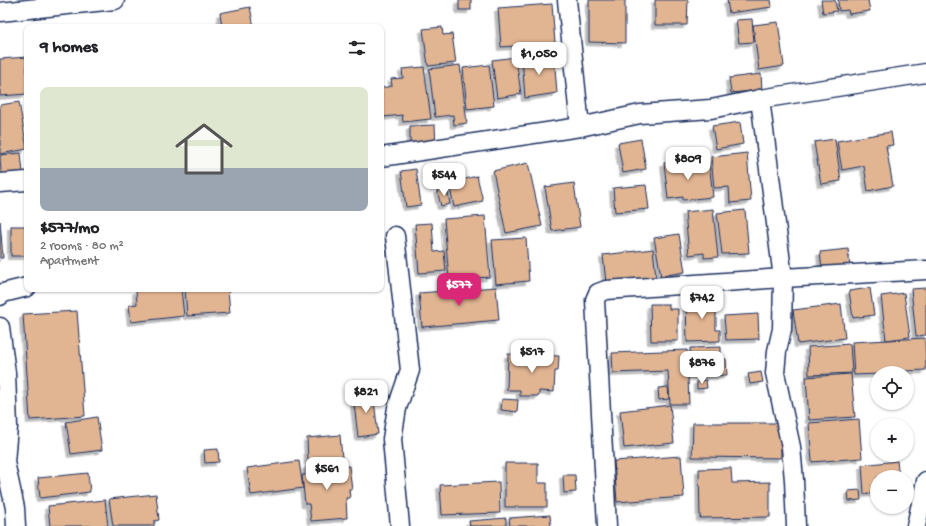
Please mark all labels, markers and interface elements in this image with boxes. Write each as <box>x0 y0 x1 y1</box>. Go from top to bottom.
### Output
icon: filters <box>346 37 368 59</box>
text: 9 homes <box>40 38 98 58</box>
pin: $1,050 <box>506 42 572 76</box>
text: $1,050 <box>521 47 557 62</box>
icon: home <box>168 113 240 185</box>
pin: $809 <box>664 147 712 181</box>
text: $809 <box>675 152 701 167</box>
pin: $544 <box>420 163 468 197</box>
text: $544 <box>432 168 456 183</box>
text: $577/mo <box>40 219 99 239</box>
text: 2 rooms · 80 m² <box>40 239 124 254</box>
text: Apartment <box>40 254 99 269</box>
pin: $577 <box>435 273 483 307</box>
text: $577 <box>446 278 472 293</box>
pin: $742 <box>678 286 726 320</box>
text: $742 <box>689 291 715 306</box>
pin: $517 <box>508 340 556 374</box>
text: $517 <box>520 345 544 360</box>
pin: $876 <box>678 351 726 385</box>
text: $876 <box>689 356 715 371</box>
map controls <box>870 366 914 514</box>
button: locate <box>870 366 914 410</box>
pin: $821 <box>342 380 390 414</box>
text: $821 <box>354 385 378 400</box>
button: + <box>870 418 914 462</box>
pin: $561 <box>303 457 351 491</box>
text: $561 <box>315 462 339 477</box>
button: − <box>870 470 914 514</box>

